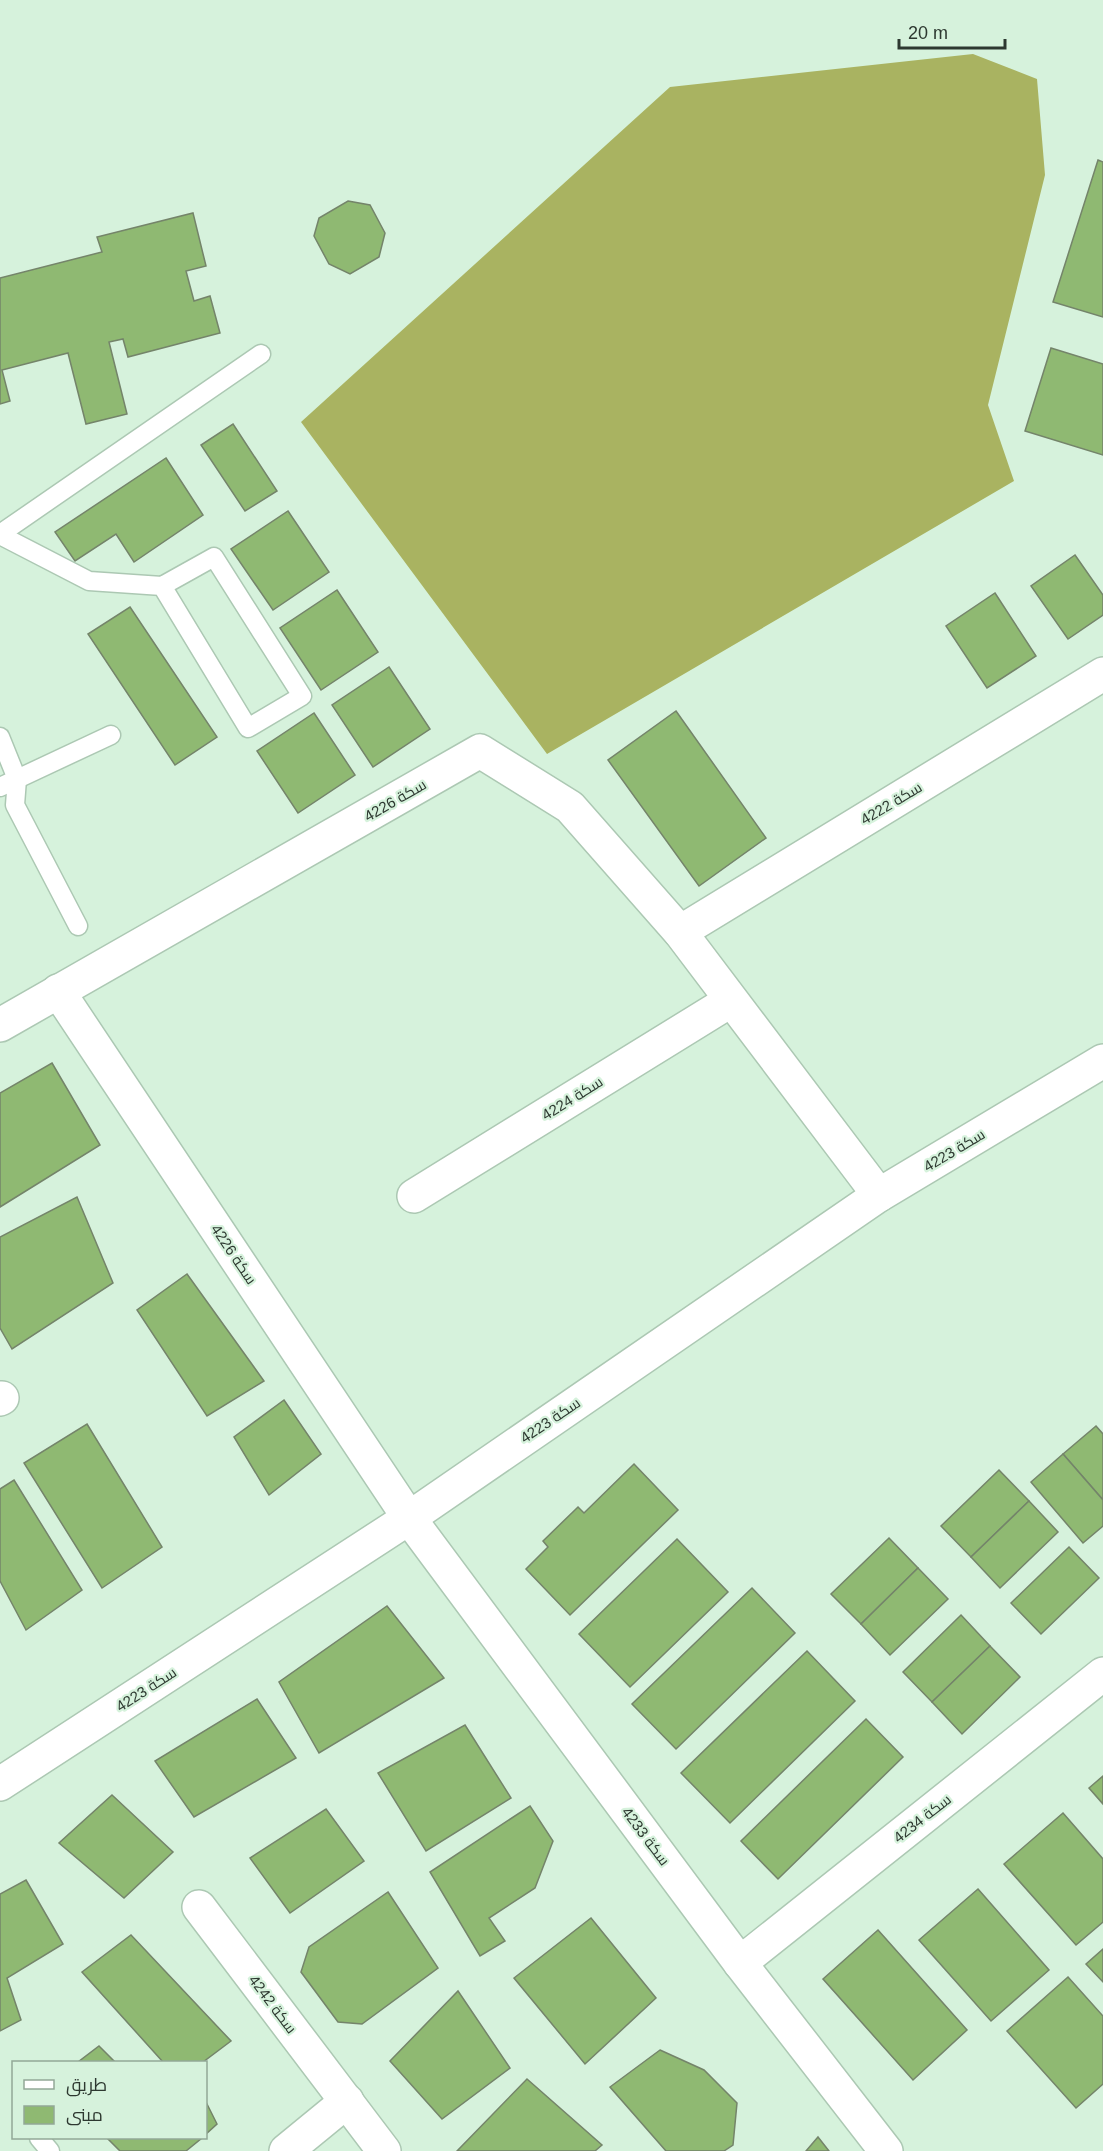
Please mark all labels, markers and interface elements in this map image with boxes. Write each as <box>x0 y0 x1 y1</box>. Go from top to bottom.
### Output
scale bar <box>899 12 1006 50</box>
text: 20 m <box>908 23 948 43</box>
street label: سكة 4226 <box>361 776 429 824</box>
street label: سكة 4222 <box>857 778 925 828</box>
street label: سكة 4224 <box>538 1073 606 1123</box>
street label: سكة 4223 <box>920 1125 988 1175</box>
street label: سكة 4226 <box>208 1221 260 1287</box>
street label: سكة 4223 <box>517 1394 583 1446</box>
street label: سكة 4223 <box>113 1663 179 1715</box>
street label: سكة 4234 <box>890 1790 954 1846</box>
street label: سكة 4233 <box>619 1804 673 1868</box>
street label: سكة 4242 <box>246 1972 300 2036</box>
legend <box>12 2061 207 2139</box>
text: طريق <box>66 2075 107 2097</box>
text: مبنى <box>66 2105 103 2126</box>

